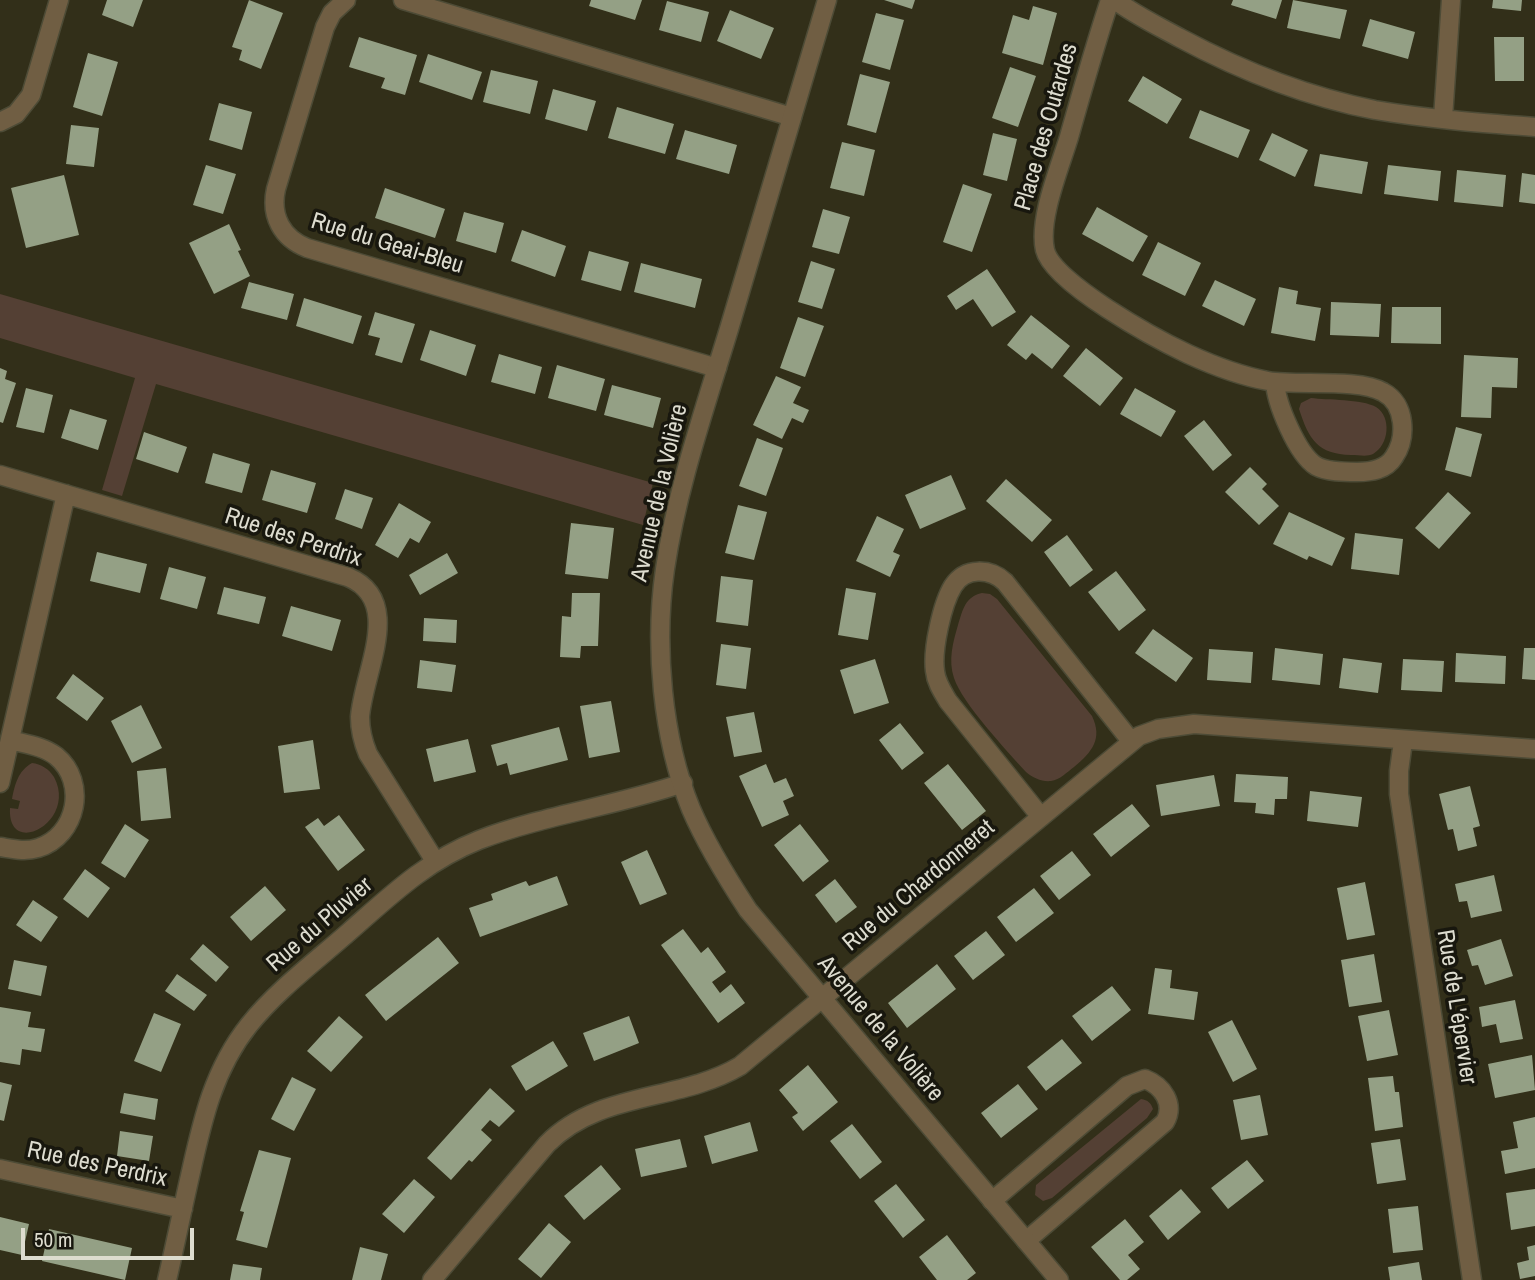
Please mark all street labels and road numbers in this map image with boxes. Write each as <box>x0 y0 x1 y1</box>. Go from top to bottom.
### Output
street label: Place des Outardes <box>1009 40 1085 214</box>
street label: Rue du Geai-Bleu <box>307 207 467 281</box>
street label: Avenue de la Volière <box>626 401 694 585</box>
street label: Rue des Perdrix <box>221 502 365 574</box>
street label: Rue du Chardonneret <box>837 814 1001 958</box>
street label: Rue du Pluvier <box>261 871 379 979</box>
street label: Rue de L'épervier <box>1430 928 1482 1086</box>
street label: Avenue de la Volière <box>811 950 949 1108</box>
street label: Rue des Perdrix <box>24 1136 170 1194</box>

